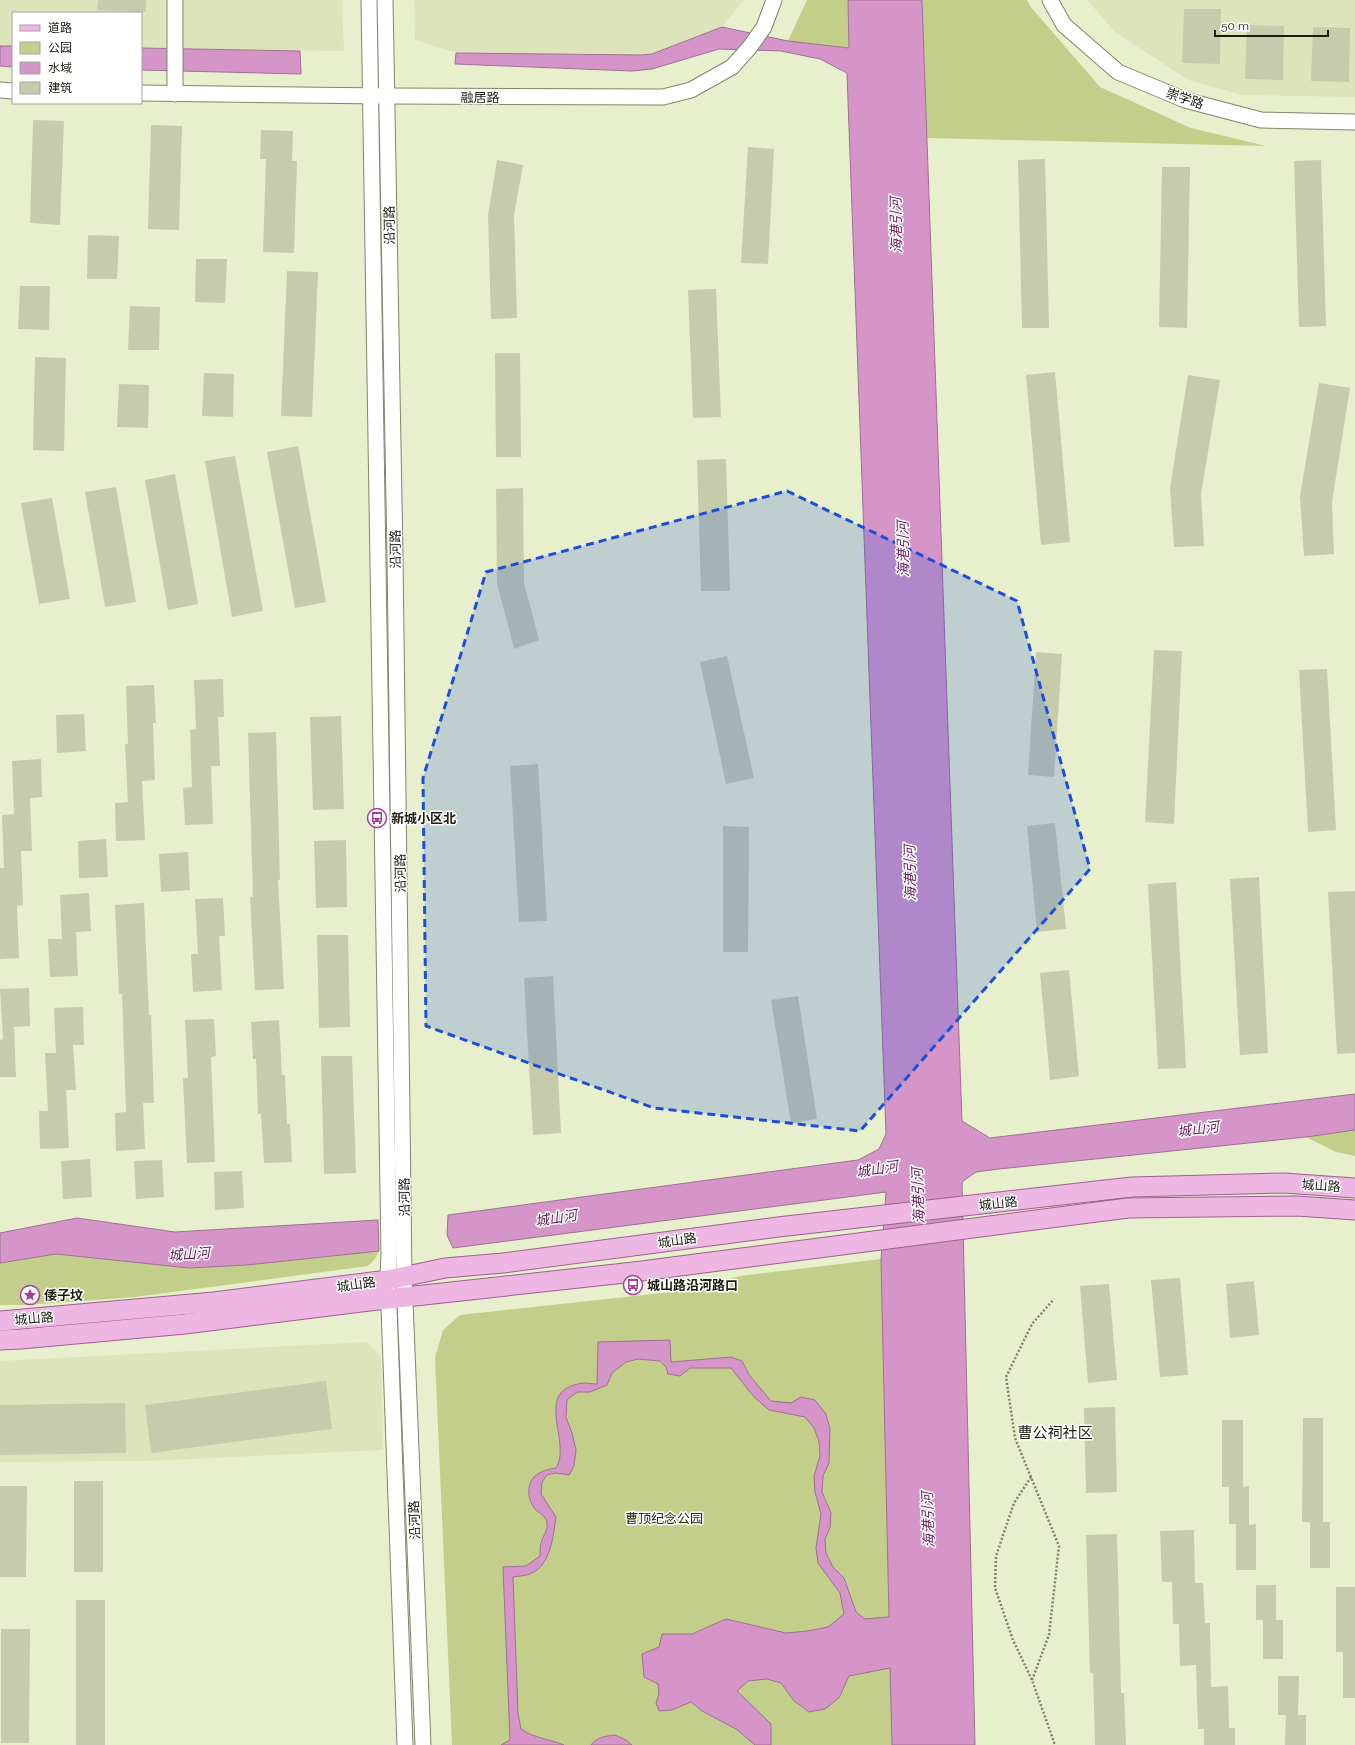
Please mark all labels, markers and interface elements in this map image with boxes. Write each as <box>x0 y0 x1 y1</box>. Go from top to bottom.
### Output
legend <box>12 12 142 104</box>
scale bar <box>1215 12 1328 38</box>
text: 50 m <box>1221 19 1249 33</box>
text: 道路 <box>48 21 72 35</box>
text: 公园 <box>48 41 72 55</box>
text: 水域 <box>48 61 72 75</box>
text: 建筑 <box>48 81 72 95</box>
street label: 崇学路 <box>1164 85 1206 112</box>
street label: 融居路 <box>460 90 500 105</box>
water label: 海港引河 <box>887 194 904 253</box>
street label: 沿河路 <box>382 205 397 245</box>
water label: 海港引河 <box>894 518 911 577</box>
street label: 沿河路 <box>388 529 403 569</box>
bus stop icon: 新城小区北 <box>366 807 388 829</box>
place label: 新城小区北 <box>391 811 456 826</box>
water label: 海港引河 <box>901 842 918 901</box>
street label: 沿河路 <box>393 853 408 893</box>
water label: 城山河 <box>1176 1118 1223 1139</box>
water label: 城山河 <box>855 1157 902 1180</box>
water label: 海港引河 <box>909 1165 927 1224</box>
street label: 沿河路 <box>397 1177 412 1217</box>
street label: 城山路 <box>1301 1177 1341 1194</box>
street label: 城山路 <box>978 1194 1018 1213</box>
water label: 城山河 <box>534 1206 581 1229</box>
street label: 城山路 <box>657 1230 697 1251</box>
water label: 城山河 <box>167 1244 213 1263</box>
street label: 城山路 <box>336 1274 376 1295</box>
bus stop icon: 城山路沿河路口 <box>622 1274 644 1296</box>
place label: 城山路沿河路口 <box>647 1278 738 1293</box>
place icon: 倭子坟 <box>19 1284 41 1306</box>
place label: 倭子坟 <box>44 1288 83 1303</box>
street label: 城山路 <box>14 1309 54 1328</box>
district label: 曹公祠社区 <box>1017 1424 1093 1442</box>
water label: 海港引河 <box>919 1489 937 1548</box>
street label: 沿河路 <box>406 1500 423 1540</box>
park label: 曹顶纪念公园 <box>625 1511 703 1526</box>

